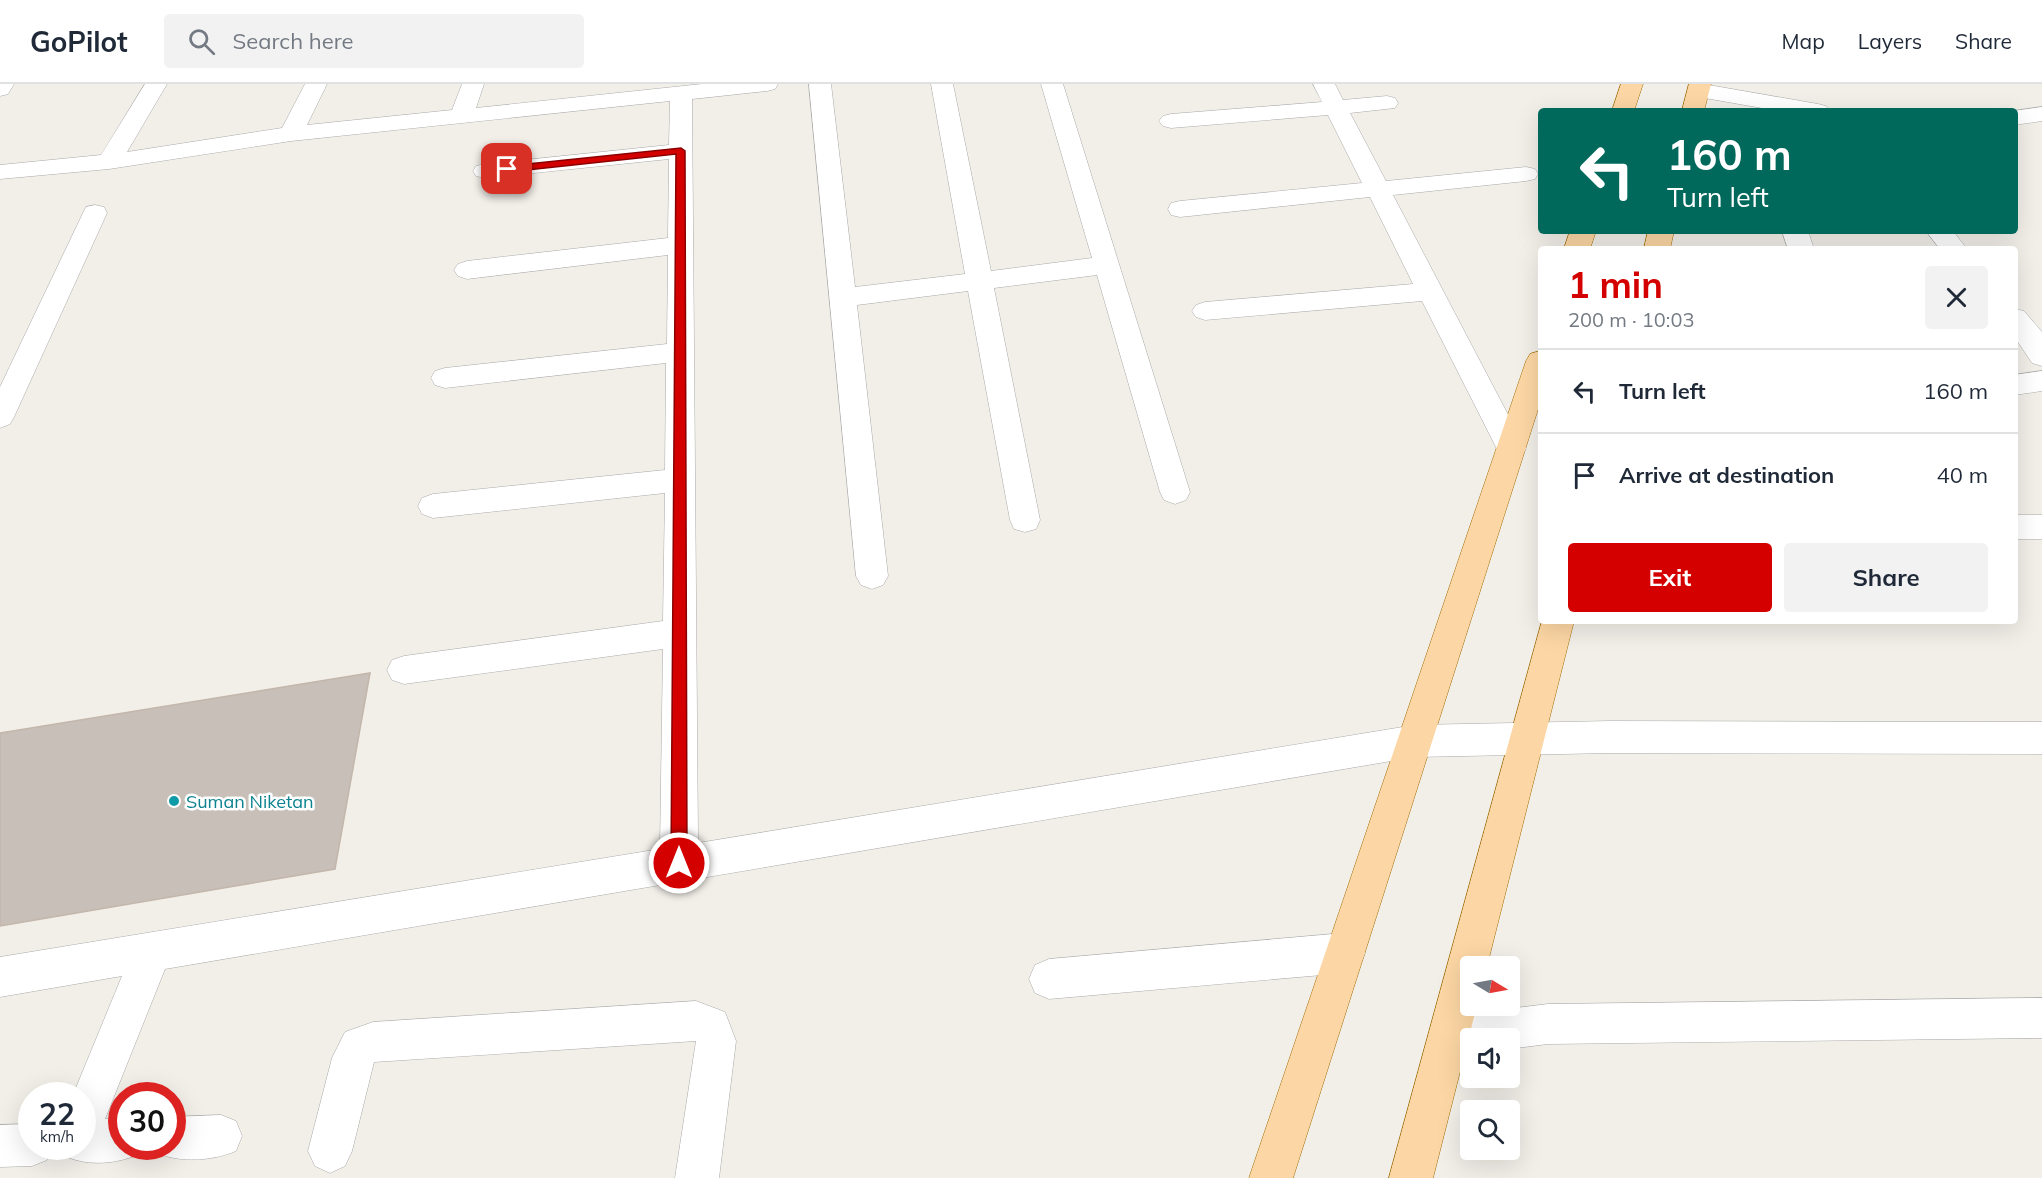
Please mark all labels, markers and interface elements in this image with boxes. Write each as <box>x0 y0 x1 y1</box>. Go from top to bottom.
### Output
search box <box>164 14 584 68</box>
text: GoPilot <box>30 24 128 59</box>
icon: search <box>185 25 218 58</box>
text: Search here <box>233 27 354 55</box>
text: Map <box>1782 28 1825 54</box>
text: Layers <box>1858 28 1922 54</box>
text: Share <box>1955 28 2012 54</box>
text: 160 m <box>1667 128 1792 181</box>
icon: left <box>1568 132 1646 210</box>
pin <box>481 143 532 194</box>
icon: arrive <box>490 152 523 185</box>
text: Turn left <box>1667 180 1769 214</box>
text: 1 min <box>1568 262 1663 307</box>
button: close <box>1925 266 1988 329</box>
text: 200 m · 10:03 <box>1568 307 1694 332</box>
icon: left <box>1568 375 1601 408</box>
text: Turn left <box>1619 377 1706 405</box>
text: 160 m <box>1923 377 1988 405</box>
icon: arrive <box>1568 459 1601 492</box>
text: Arrive at destination <box>1619 461 1834 489</box>
text: 40 m <box>1937 461 1988 489</box>
button: Exit <box>1568 543 1772 612</box>
button: Share <box>1784 543 1988 612</box>
place label: Suman Niketan <box>186 790 314 813</box>
marker: Suman Niketan <box>167 794 181 808</box>
position arrow <box>647 831 711 895</box>
north arrow <box>1460 956 1520 1016</box>
map controls <box>1460 956 1520 1160</box>
button: sound <box>1460 1028 1520 1088</box>
speed limit sign: 30 <box>108 1082 186 1160</box>
text: 22 <box>39 1095 75 1133</box>
button: search <box>1460 1100 1520 1160</box>
text: km/h <box>40 1127 74 1146</box>

